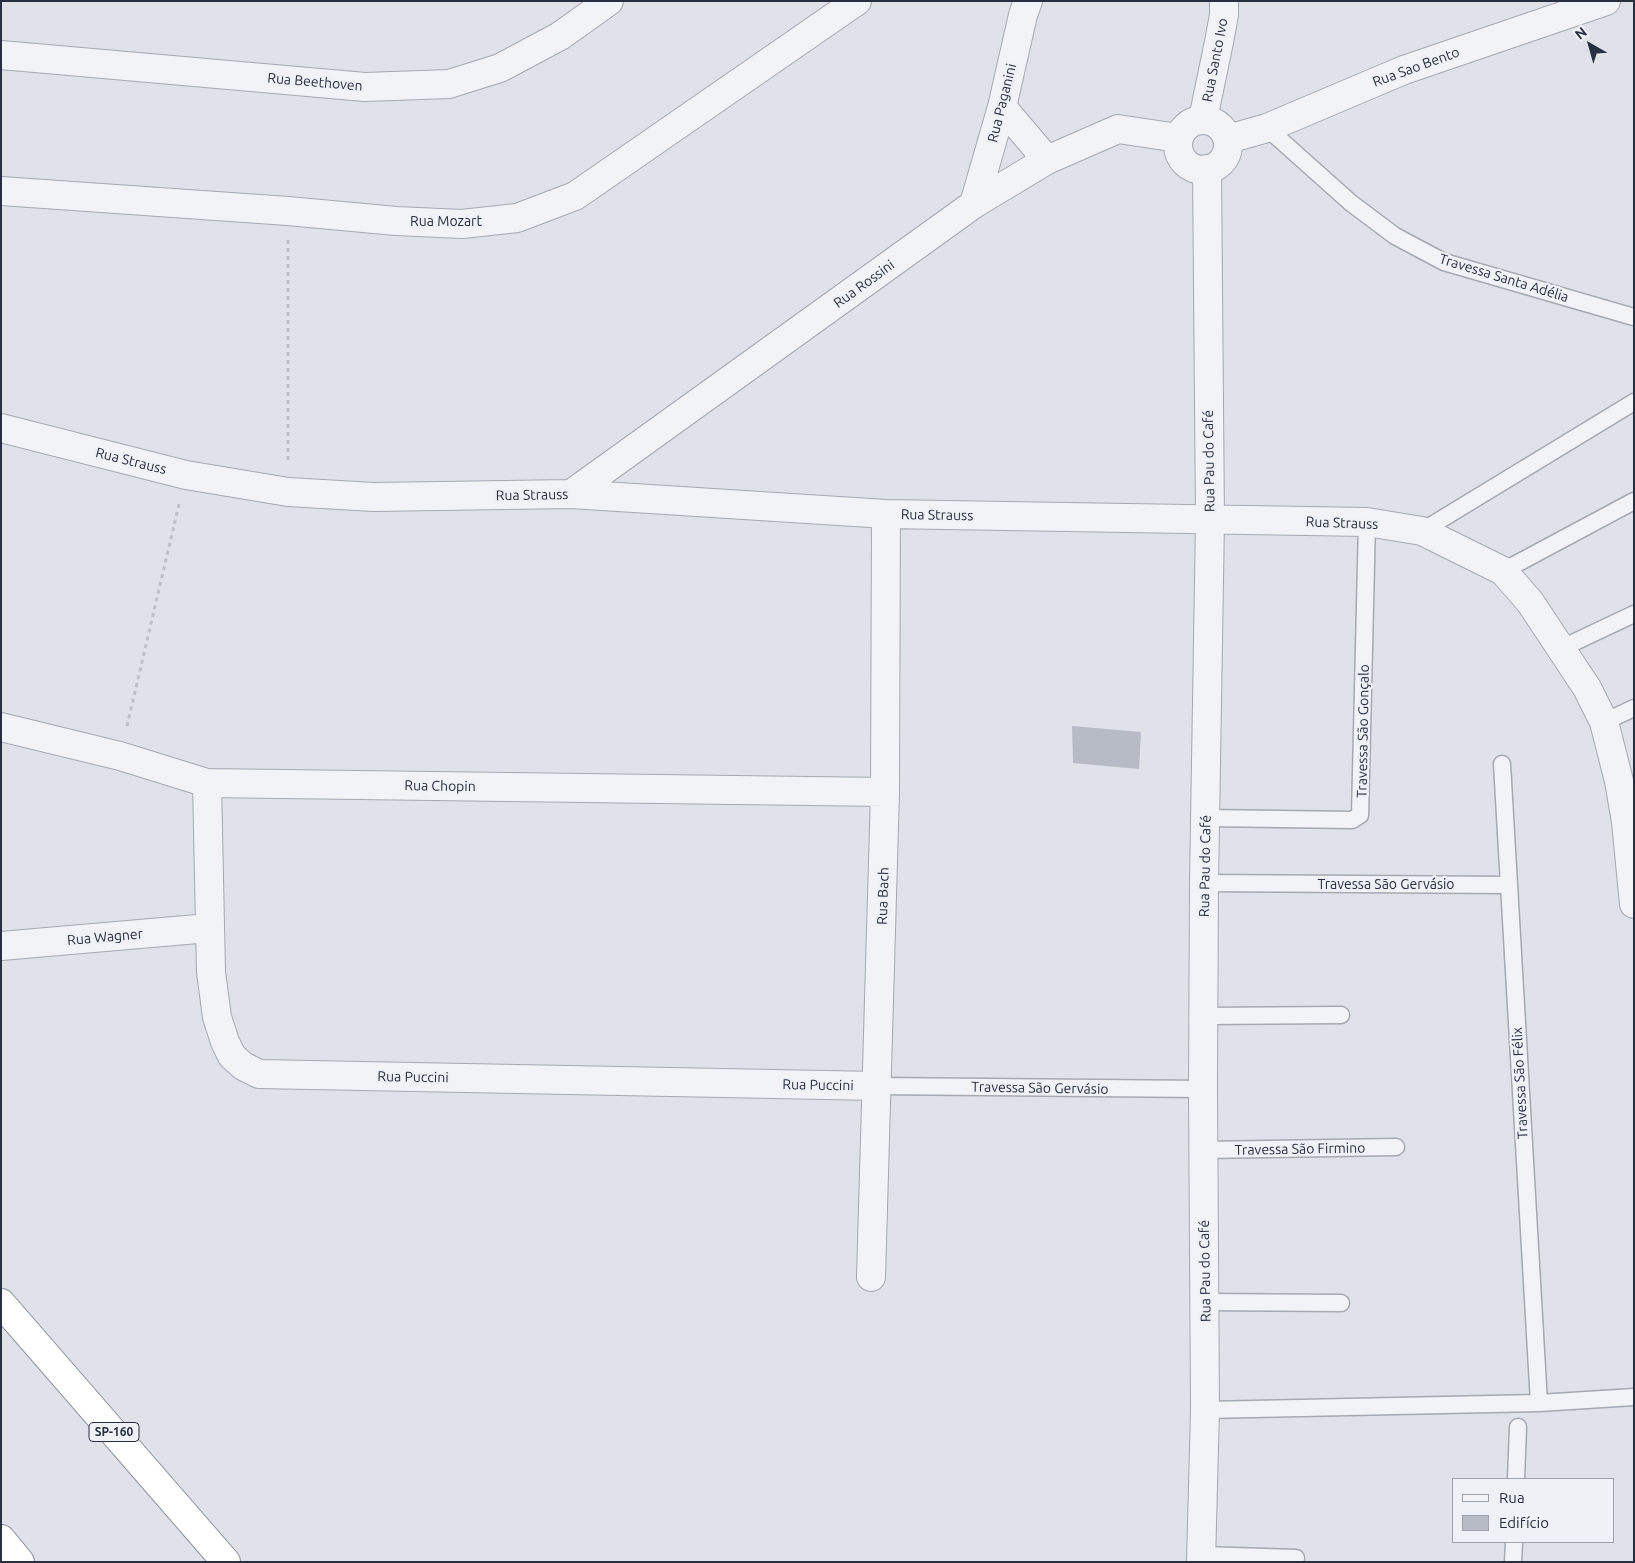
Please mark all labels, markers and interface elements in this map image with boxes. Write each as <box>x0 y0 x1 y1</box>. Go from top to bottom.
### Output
street label: Rua Santo Ivo <box>1199 17 1231 103</box>
north arrow <box>1565 20 1615 70</box>
text: N <box>1572 24 1590 43</box>
street label: Rua Sao Bento <box>1370 43 1462 91</box>
street label: Rua Paganini <box>984 62 1020 144</box>
street label: Rua Beethoven <box>267 69 363 95</box>
street label: Rua Mozart <box>410 213 482 229</box>
street label: Travessa Santa Adélia <box>1437 250 1571 306</box>
street label: Rua Rossini <box>830 256 898 312</box>
street label: Rua Pau do Café <box>1200 410 1218 512</box>
street label: Rua Strauss <box>94 444 168 478</box>
street label: Rua Strauss <box>496 486 568 504</box>
street label: Rua Strauss <box>901 506 973 524</box>
street label: Rua Strauss <box>1305 513 1379 533</box>
street label: Travessa São Gonçalo <box>1353 664 1373 798</box>
street label: Rua Chopin <box>404 777 476 795</box>
street label: Rua Pau do Café <box>1196 815 1214 917</box>
street label: Rua Bach <box>874 867 892 925</box>
street label: Travessa São Gervásio <box>1317 876 1455 892</box>
street label: Rua Wagner <box>66 925 144 949</box>
street label: Travessa São Félix <box>1509 1027 1531 1139</box>
street label: Rua Puccini <box>377 1068 449 1086</box>
street label: Rua Puccini <box>782 1076 854 1094</box>
street label: Travessa São Gervásio <box>971 1078 1109 1098</box>
street label: Travessa São Firmino <box>1235 1139 1365 1159</box>
street label: Rua Pau do Café <box>1196 1220 1214 1322</box>
road number: SP-160 <box>89 1422 139 1441</box>
legend <box>1452 1478 1615 1543</box>
text: Rua <box>1499 1489 1525 1506</box>
text: Edifício <box>1499 1514 1549 1531</box>

